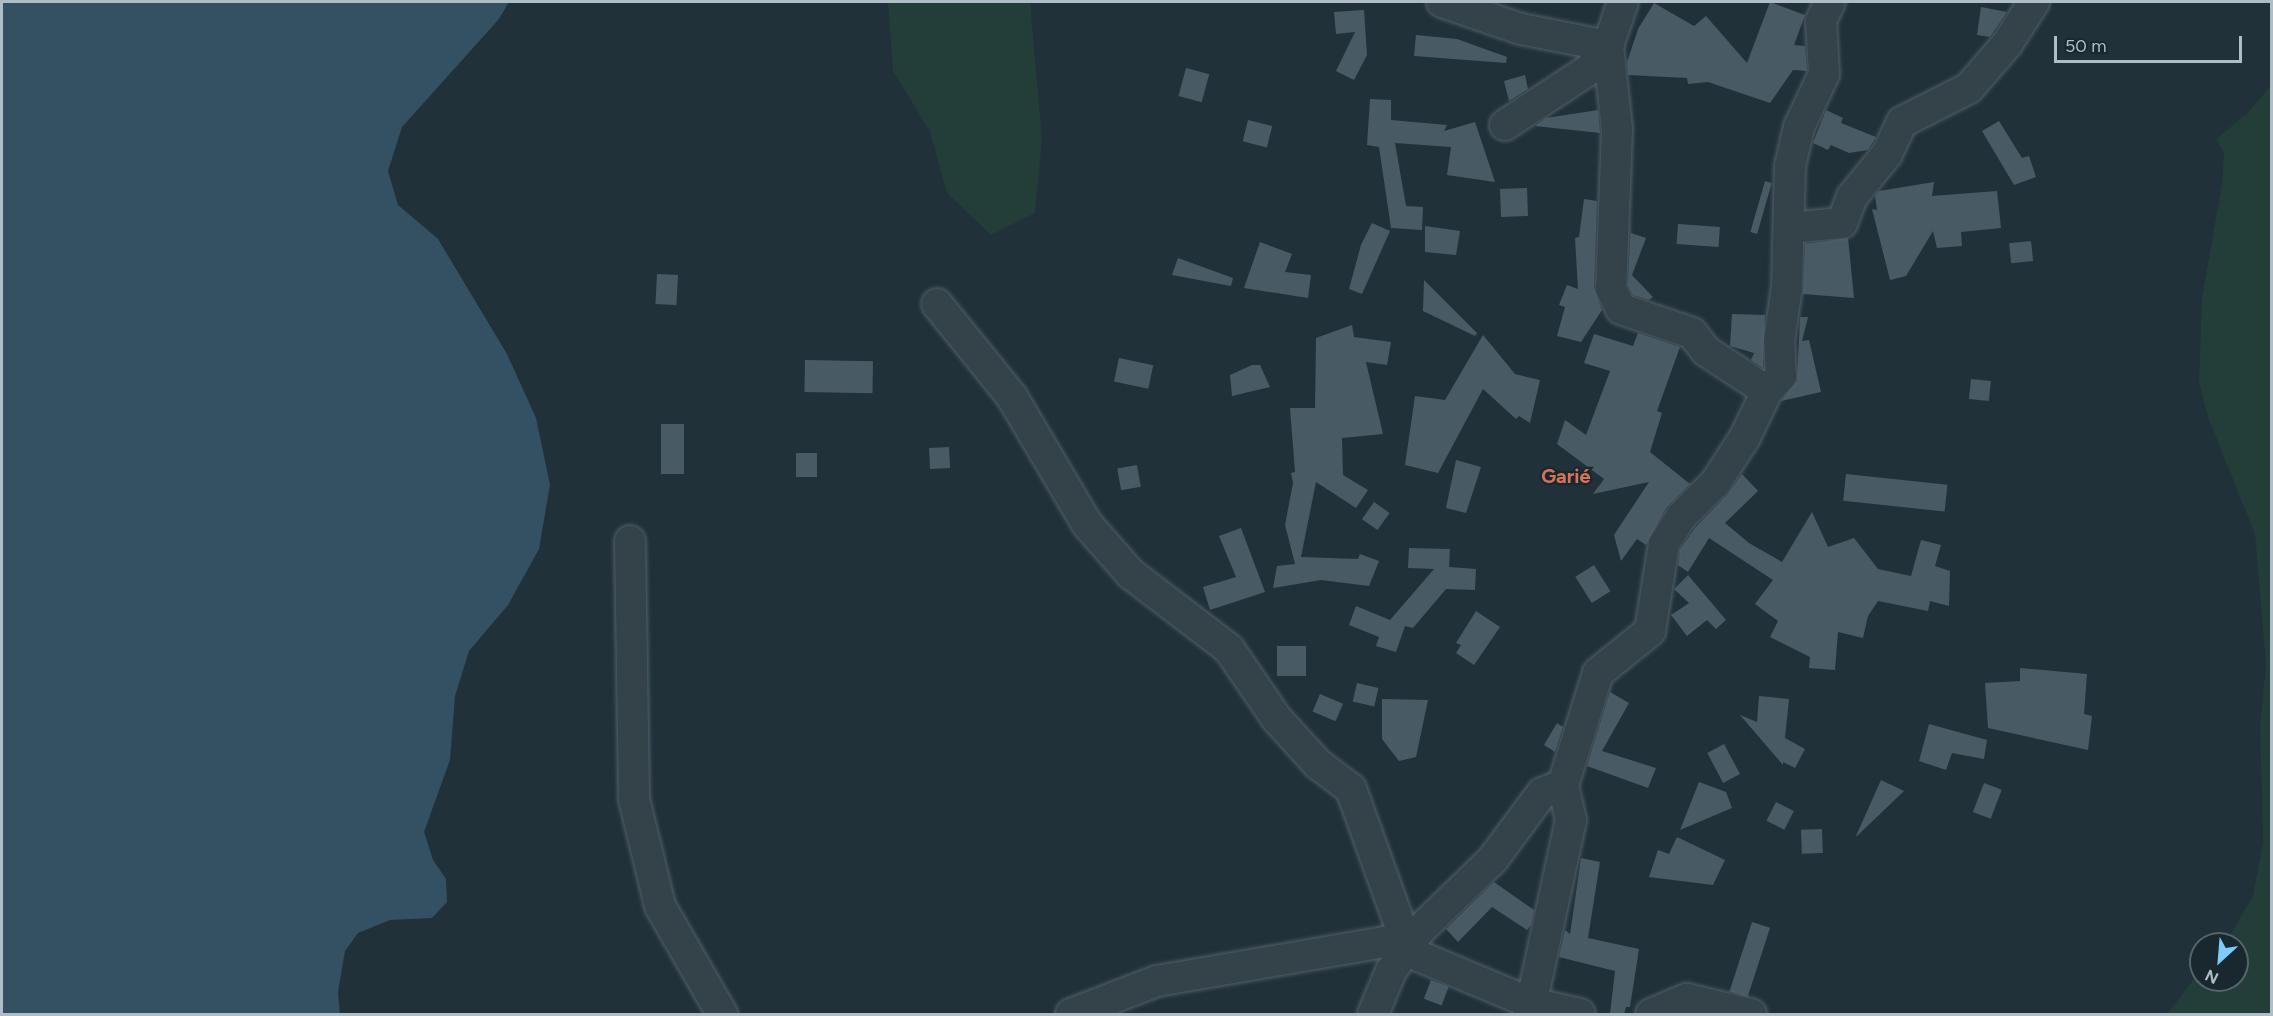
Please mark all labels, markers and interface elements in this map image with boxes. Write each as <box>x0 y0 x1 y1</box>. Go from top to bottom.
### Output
scale bar <box>2057 24 2244 62</box>
text: 50 m <box>2065 35 2107 57</box>
district label: Garié <box>1541 464 1591 488</box>
north arrow <box>2189 932 2249 992</box>
text: N <box>2202 966 2221 988</box>

